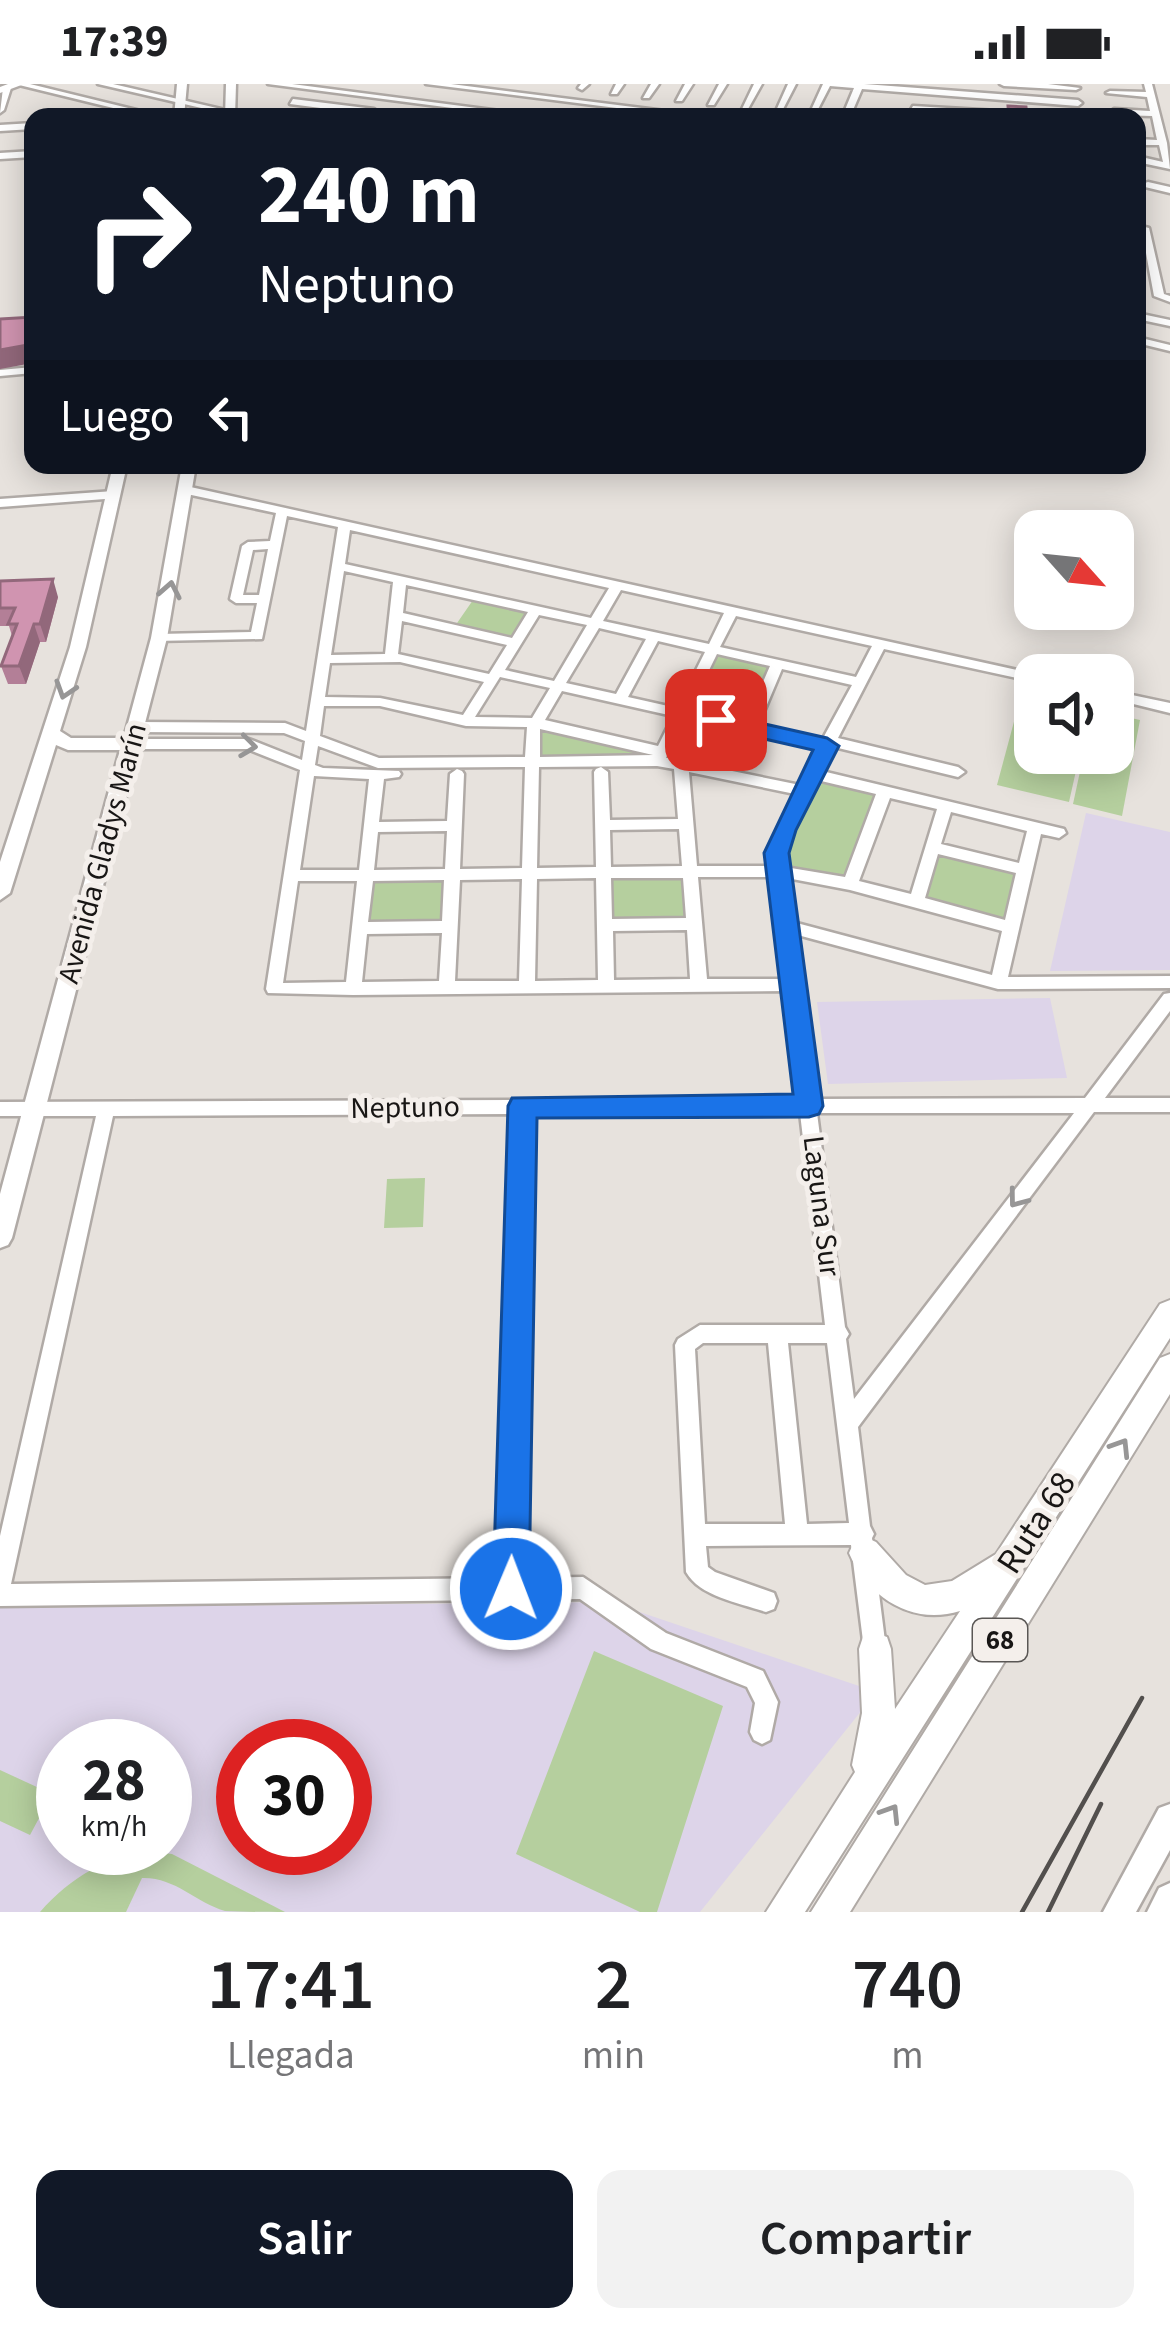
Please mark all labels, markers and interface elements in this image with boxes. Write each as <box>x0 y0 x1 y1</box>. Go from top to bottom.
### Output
text: 17:39 <box>60 10 169 74</box>
text: 240 m <box>258 136 480 256</box>
icon: right <box>60 156 216 312</box>
text: Neptuno <box>258 247 455 324</box>
icon: left <box>198 384 264 450</box>
text: Luego <box>60 385 174 449</box>
north arrow <box>1014 510 1134 630</box>
map controls <box>1014 510 1134 774</box>
one-way arrow <box>156 580 182 600</box>
button: sound <box>1014 654 1134 774</box>
pin <box>665 669 767 771</box>
one-way arrow <box>54 679 79 700</box>
icon: arrive <box>683 687 749 753</box>
street label: Avenida Gladys Marín <box>47 718 158 988</box>
one-way arrow <box>238 732 258 758</box>
street label: Neptuno <box>350 1085 460 1130</box>
street label: Laguna Sur <box>792 1133 852 1279</box>
one-way arrow <box>1010 1186 1032 1208</box>
one-way arrow <box>1107 1438 1129 1460</box>
street label: Ruta 68 <box>984 1462 1088 1584</box>
position arrow <box>448 1526 574 1652</box>
road number: 68 <box>973 1619 1027 1661</box>
speed limit sign: 30 <box>216 1719 372 1875</box>
text: 28 <box>82 1739 146 1824</box>
one-way arrow <box>877 1804 900 1826</box>
text: km/h <box>81 1805 147 1848</box>
text: 17:41 <box>207 1934 375 2037</box>
text: 2 <box>595 1934 632 2037</box>
text: 740 <box>852 1934 963 2037</box>
text: Llegada <box>227 2028 355 2084</box>
text: min <box>582 2028 645 2084</box>
text: m <box>891 2028 924 2084</box>
button: Salir <box>36 2170 573 2308</box>
button: Compartir <box>597 2170 1134 2308</box>

